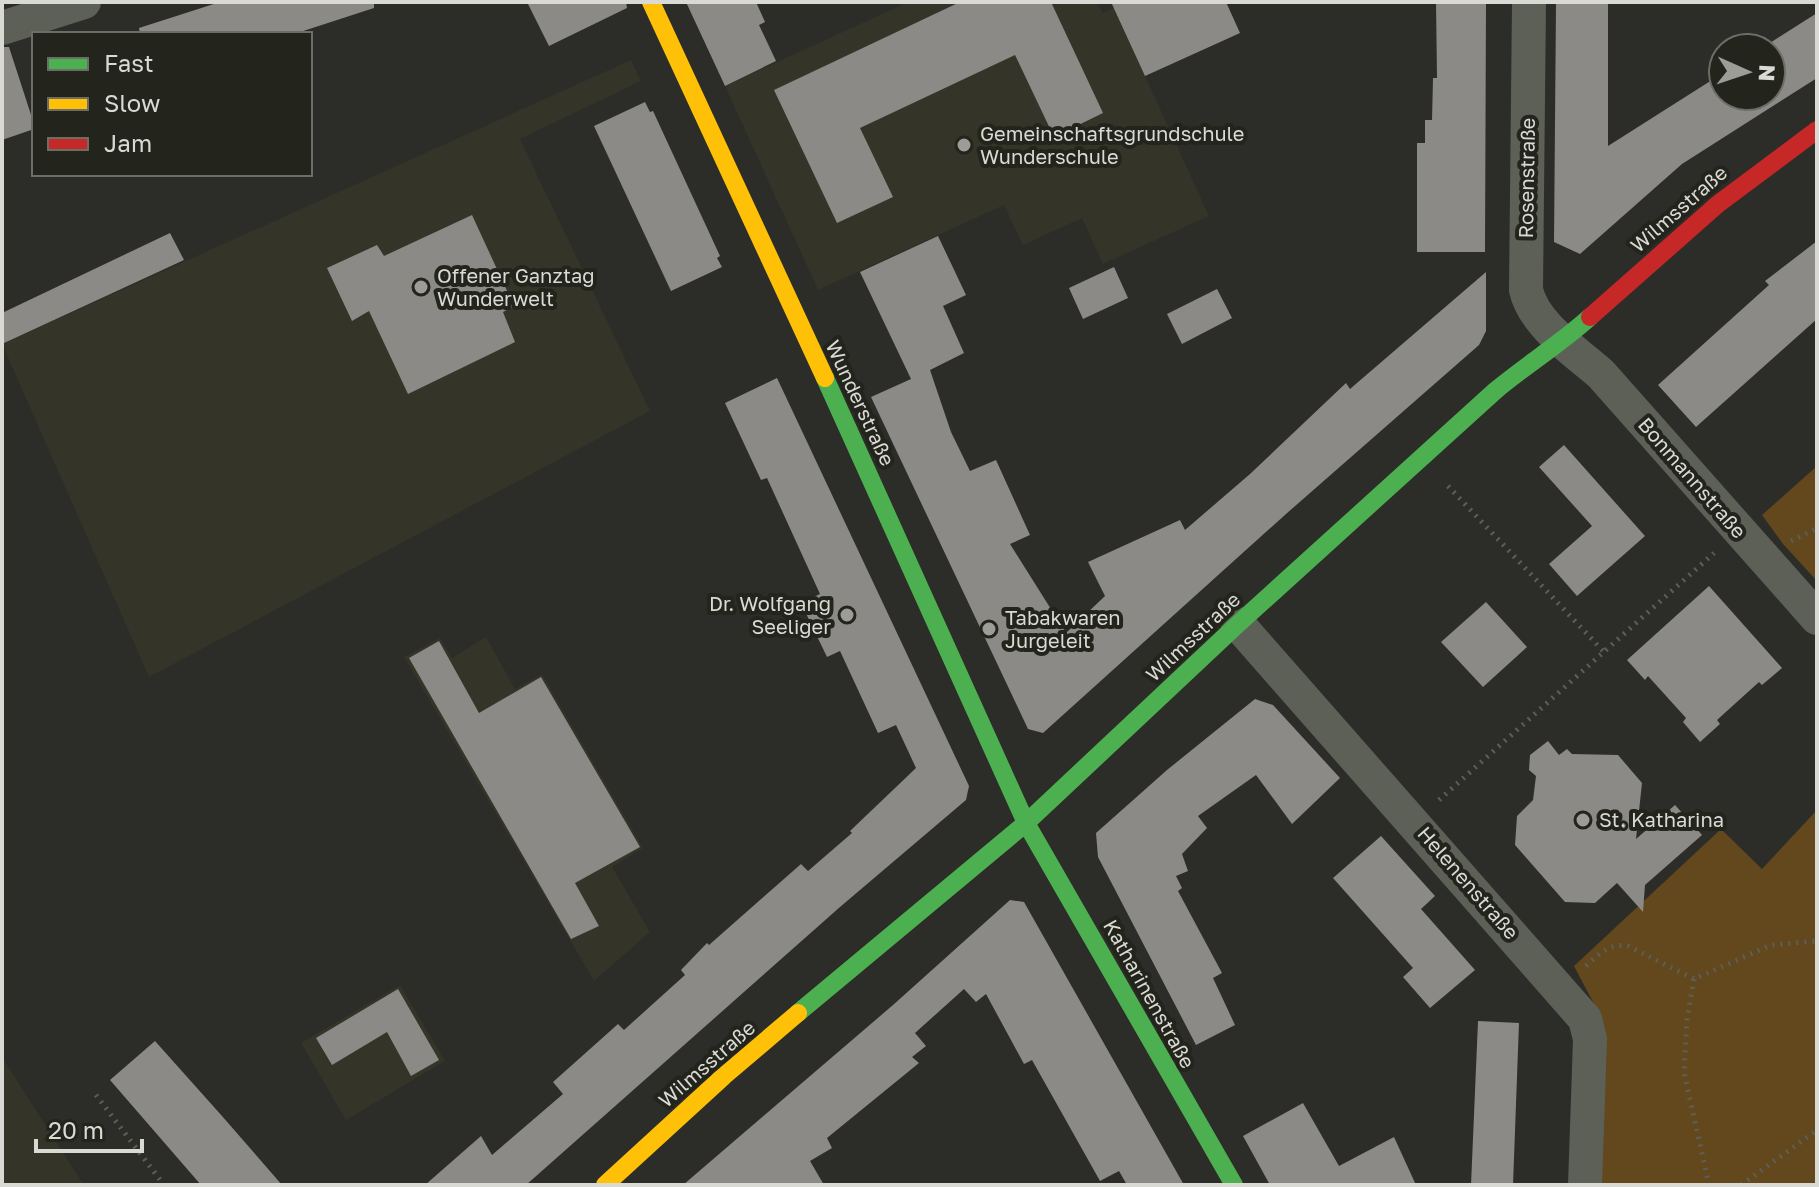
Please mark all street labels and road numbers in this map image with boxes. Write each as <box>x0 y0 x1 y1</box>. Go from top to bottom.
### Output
street label: Rosenstraße <box>1513 117 1539 238</box>
street label: Wilmsstraße <box>1625 160 1731 257</box>
street label: Wunderstraße <box>821 336 900 469</box>
street label: Bonmannstraße <box>1634 412 1752 543</box>
street label: Wilmsstraße <box>1140 587 1244 686</box>
street label: Helenenstraße <box>1413 821 1524 944</box>
street label: Katharinenstraße <box>1099 915 1201 1072</box>
street label: Wilmsstraße <box>653 1015 759 1112</box>

